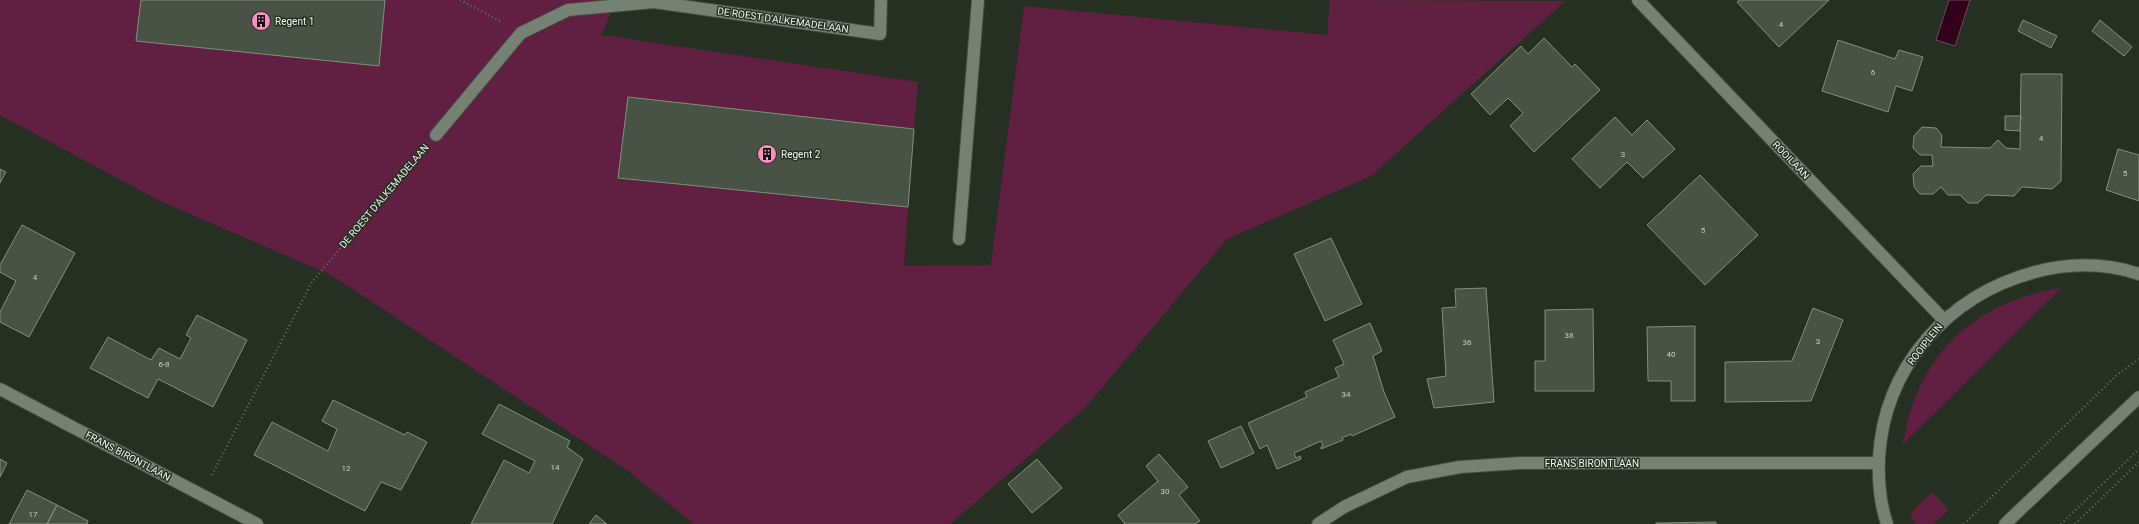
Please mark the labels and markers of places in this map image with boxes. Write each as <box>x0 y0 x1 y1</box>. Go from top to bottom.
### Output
building icon: Regent 1 <box>250 10 272 32</box>
place label: Regent 1 <box>275 16 314 27</box>
building icon: Regent 2 <box>756 143 778 165</box>
place label: Regent 2 <box>781 149 821 160</box>

